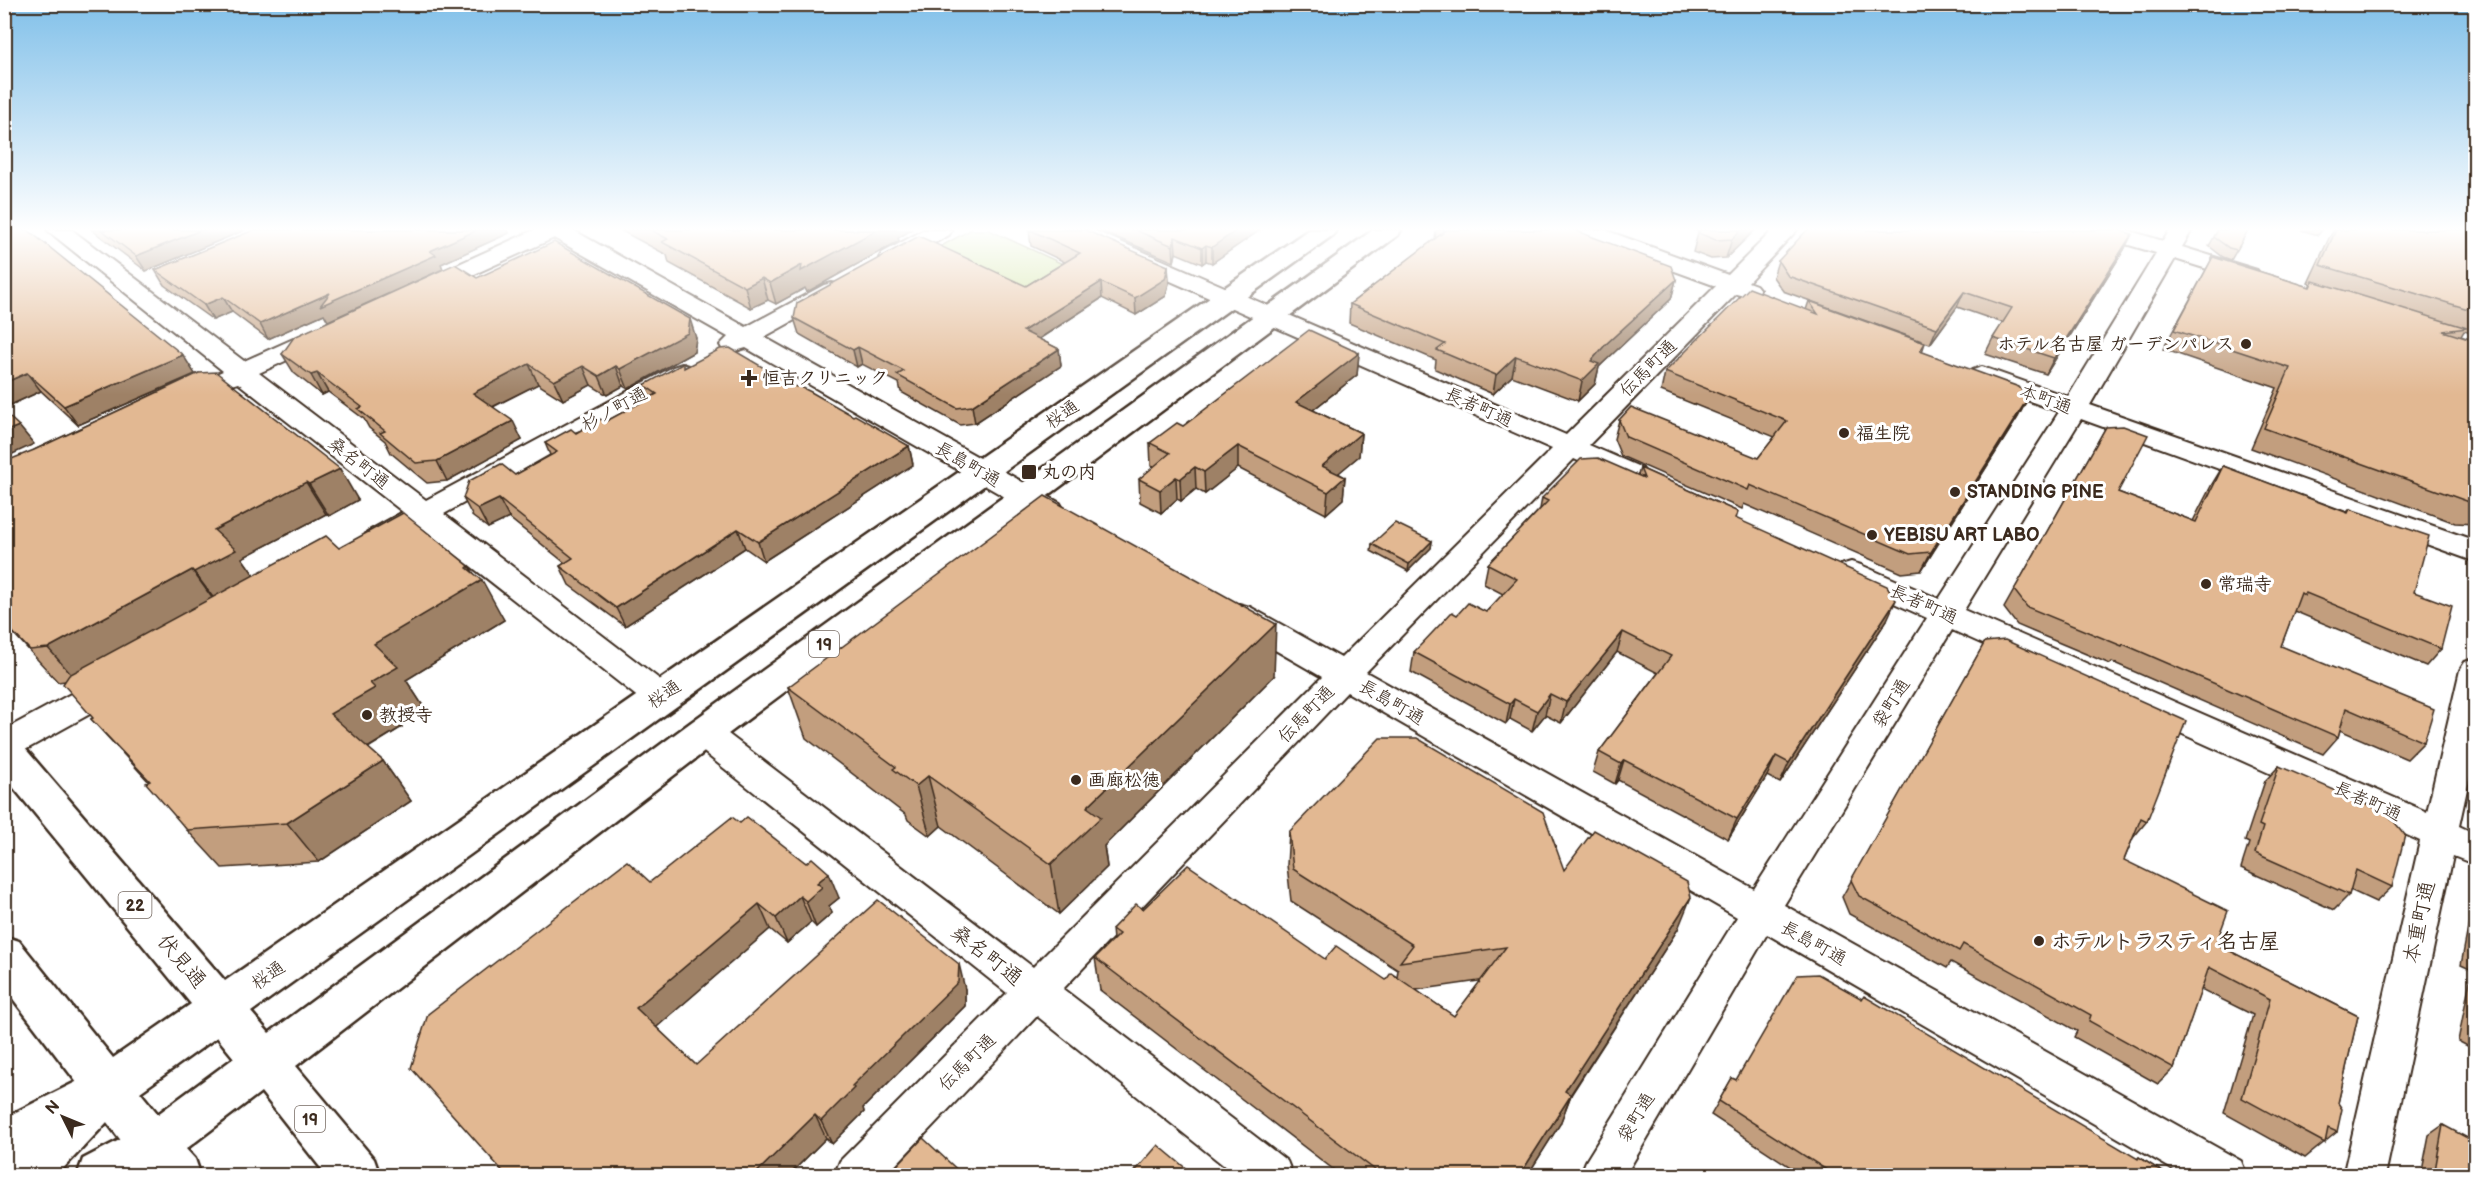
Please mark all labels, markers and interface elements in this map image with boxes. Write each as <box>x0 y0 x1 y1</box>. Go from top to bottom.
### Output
place label: ホテル名古屋 ガーデンパレス <box>1997 334 2234 355</box>
street label: 伝馬町通 <box>1615 335 1681 401</box>
marker: ホテル名古屋 ガーデンパレス <box>2239 337 2253 351</box>
place label: 恒吉クリニック <box>762 368 888 389</box>
marker: 恒吉クリニック <box>740 369 758 387</box>
street label: 本町通 <box>2017 380 2075 419</box>
street label: 杉ノ町通 <box>578 383 651 436</box>
street label: 長者町通 <box>1442 383 1516 432</box>
street label: 桜通 <box>1042 395 1083 433</box>
place label: 福生院 <box>1856 423 1910 444</box>
marker: 福生院 <box>1837 426 1851 440</box>
street label: 桑名町通 <box>324 433 394 494</box>
street label: 長島町通 <box>931 437 1004 492</box>
place label: 丸の内 <box>1042 462 1096 483</box>
marker: 丸の内 <box>1020 463 1038 481</box>
place label: STANDING PINE <box>1967 482 2104 503</box>
marker: STANDING PINE <box>1948 485 1962 499</box>
place label: YEBISU ART LABO <box>1884 525 2039 546</box>
marker: YEBISU ART LABO <box>1865 528 1879 542</box>
place label: 常瑞寺 <box>2218 574 2272 595</box>
marker: 常瑞寺 <box>2199 577 2213 591</box>
street label: 長者町通 <box>1887 580 1961 629</box>
road number: 19 <box>809 631 839 657</box>
street label: 桜通 <box>644 675 685 713</box>
street label: 長島町通 <box>1355 675 1428 730</box>
street label: 袋町通 <box>1868 675 1915 732</box>
street label: 伝馬町通 <box>1274 681 1339 748</box>
place label: 教授寺 <box>379 705 433 726</box>
marker: 教授寺 <box>360 708 374 722</box>
place label: 画廊松徳 <box>1088 770 1160 791</box>
marker: 画廊松徳 <box>1069 773 1083 787</box>
street label: 長者町通 <box>2331 777 2405 826</box>
street label: 本重町通 <box>2399 878 2440 966</box>
road number: 22 <box>118 892 152 918</box>
street label: 長島町通 <box>1777 917 1850 970</box>
street label: 桑名町通 <box>946 920 1027 991</box>
street label: 伏見通 <box>152 929 211 993</box>
place label: ホテルトラスティ名古屋 <box>2051 929 2280 954</box>
marker: ホテルトラスティ名古屋 <box>2032 934 2046 948</box>
street label: 桜通 <box>248 956 289 994</box>
street label: 伝馬町通 <box>934 1029 1000 1095</box>
north arrow <box>33 1087 93 1147</box>
street label: 袋町通 <box>1614 1089 1659 1146</box>
text: N <box>42 1097 64 1119</box>
road number: 19 <box>295 1106 325 1132</box>

